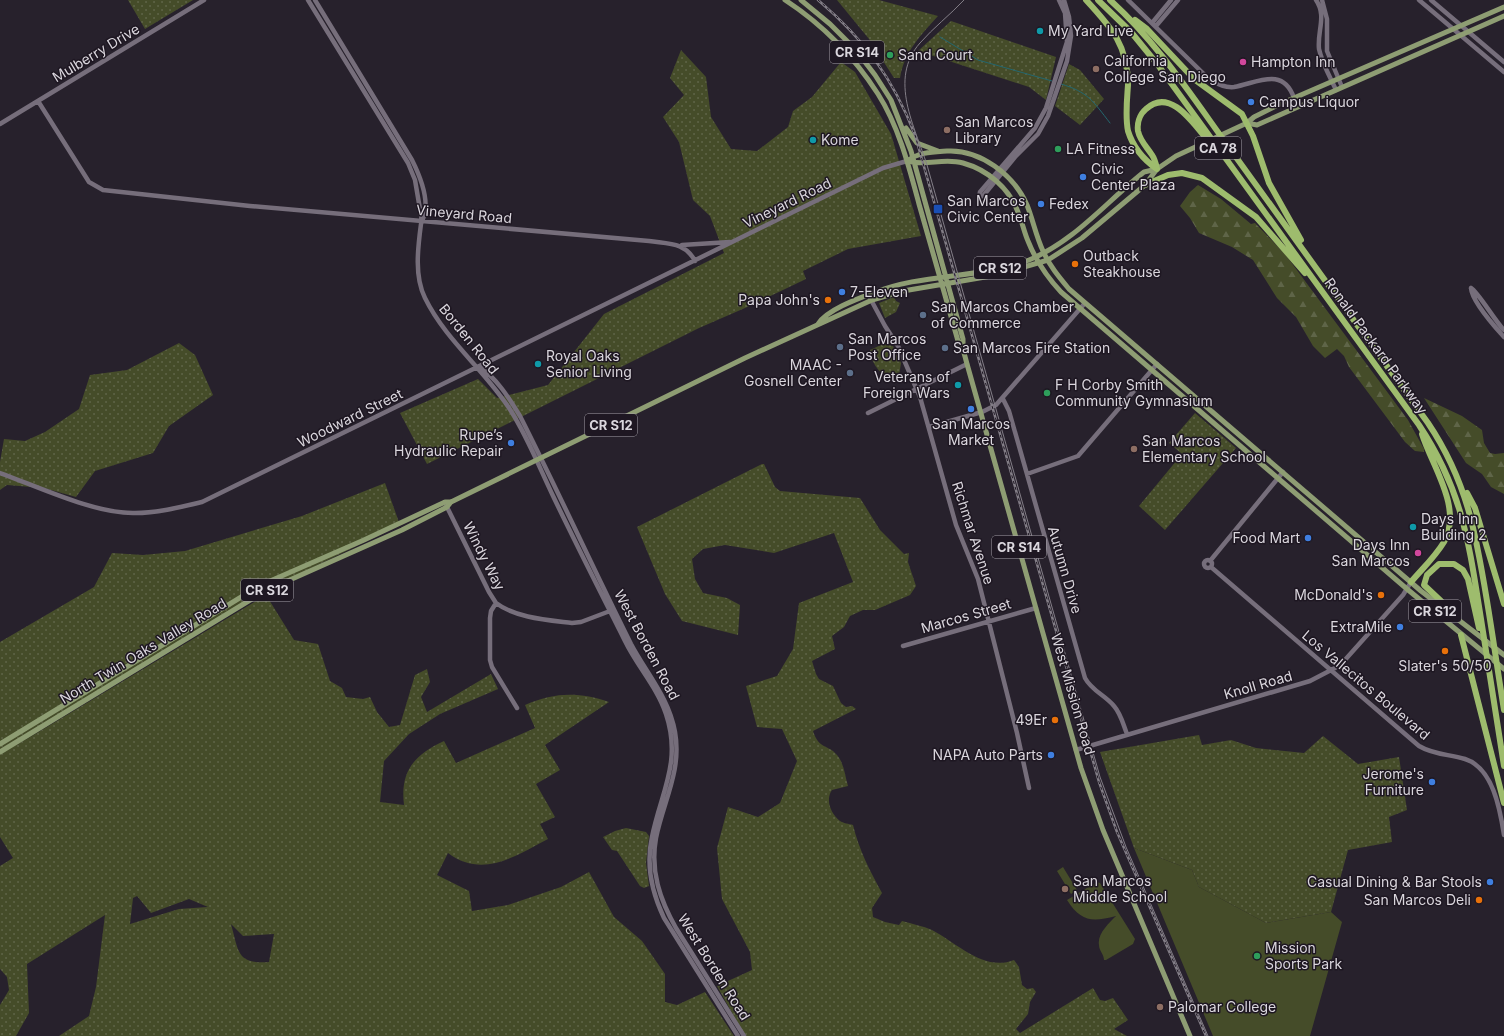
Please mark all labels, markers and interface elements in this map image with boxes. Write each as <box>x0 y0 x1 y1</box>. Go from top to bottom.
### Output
street label: Mulberry Drive <box>49 20 142 85</box>
place label: My Yard Live <box>1048 22 1134 39</box>
marker: My Yard Live <box>1035 26 1045 36</box>
road number: CR S14 <box>830 41 884 63</box>
place label: Sand Court <box>898 46 973 63</box>
marker: Sand Court <box>885 50 895 60</box>
place label: California College San Diego <box>1104 52 1226 85</box>
place label: Hampton Inn <box>1251 53 1335 70</box>
marker: Hampton Inn <box>1238 57 1248 67</box>
marker: California College San Diego <box>1091 64 1101 74</box>
place label: Campus Liquor <box>1259 93 1359 110</box>
marker: Campus Liquor <box>1246 97 1256 107</box>
place label: San Marcos Library <box>955 113 1033 146</box>
marker: San Marcos Library <box>942 125 952 135</box>
place label: Kome <box>821 131 859 148</box>
marker: Kome <box>808 135 818 145</box>
road number: CA 78 <box>1195 137 1241 159</box>
place label: LA Fitness <box>1066 140 1135 157</box>
marker: LA Fitness <box>1053 144 1063 154</box>
place label: Civic Center Plaza <box>1091 160 1175 193</box>
marker: Civic Center Plaza <box>1078 172 1088 182</box>
street label: Vineyard Road <box>740 174 834 231</box>
place label: San Marcos Civic Center <box>947 192 1028 225</box>
place label: Fedex <box>1049 195 1089 212</box>
marker: Fedex <box>1036 199 1046 209</box>
street label: Vineyard Road <box>415 201 513 226</box>
marker: San Marcos Civic Center <box>932 203 944 215</box>
place label: Outback Steakhouse <box>1083 247 1161 280</box>
road number: CR S12 <box>974 257 1026 279</box>
marker: Outback Steakhouse <box>1070 259 1080 269</box>
street label: Ronald Packard Parkway <box>1321 274 1432 417</box>
place label: 7-Eleven <box>850 283 908 300</box>
marker: 7-Eleven <box>837 287 847 297</box>
place label: Papa John's <box>738 291 820 308</box>
marker: Papa John's <box>823 295 833 305</box>
place label: San Marcos Chamber of Commerce <box>931 298 1074 331</box>
street label: Borden Road <box>436 300 503 377</box>
marker: San Marcos Chamber of Commerce <box>918 310 928 320</box>
place label: San Marcos Post Office <box>848 330 926 363</box>
place label: San Marcos Fire Station <box>953 339 1110 356</box>
marker: San Marcos Post Office <box>835 342 845 352</box>
marker: San Marcos Fire Station <box>940 343 950 353</box>
place label: Royal Oaks Senior Living <box>546 347 632 380</box>
place label: MAAC - Gosnell Center <box>744 356 842 389</box>
marker: Royal Oaks Senior Living <box>533 359 543 369</box>
marker: MAAC - Gosnell Center <box>845 368 855 378</box>
place label: Veterans of Foreign Wars <box>863 368 950 401</box>
place label: F H Corby Smith Community Gymnasium <box>1055 376 1213 409</box>
marker: Veterans of Foreign Wars <box>953 380 963 390</box>
street label: Woodward Street <box>294 385 405 450</box>
marker: F H Corby Smith Community Gymnasium <box>1042 388 1052 398</box>
marker: San Marcos Market <box>966 404 976 414</box>
road number: CR S12 <box>585 414 637 436</box>
place label: San Marcos Market <box>932 415 1010 448</box>
place label: Rupe’s Hydraulic Repair <box>394 426 503 459</box>
place label: San Marcos Elementary School <box>1142 432 1266 465</box>
marker: Rupe’s Hydraulic Repair <box>506 438 516 448</box>
marker: San Marcos Elementary School <box>1129 444 1139 454</box>
street label: Richmar Avenue <box>949 479 998 586</box>
place label: Days Inn Building 2 <box>1421 510 1487 543</box>
street label: Windy Way <box>460 519 509 593</box>
marker: Days Inn Building 2 <box>1408 522 1418 532</box>
street label: Autumn Drive <box>1045 524 1086 615</box>
place label: Food Mart <box>1232 529 1300 546</box>
marker: Food Mart <box>1303 533 1313 543</box>
road number: CR S14 <box>992 536 1046 558</box>
place label: Days Inn San Marcos <box>1332 536 1410 569</box>
marker: Days Inn San Marcos <box>1413 548 1423 558</box>
road number: CR S12 <box>241 579 293 601</box>
place label: McDonald's <box>1294 586 1373 603</box>
street label: West Borden Road <box>611 587 684 703</box>
marker: McDonald's <box>1376 590 1386 600</box>
street label: North Twin Oaks Valley Road <box>56 594 229 707</box>
street label: Marcos Street <box>919 594 1013 636</box>
road number: CR S12 <box>1409 600 1461 622</box>
place label: ExtraMile <box>1330 618 1392 635</box>
marker: ExtraMile <box>1395 622 1405 632</box>
street label: Los Vallecitos Boulevard <box>1299 626 1434 743</box>
street label: West Mission Road <box>1048 631 1099 757</box>
marker: Slater's 50/50 <box>1440 646 1450 656</box>
place label: Slater's 50/50 <box>1398 657 1492 674</box>
street label: Knoll Road <box>1222 667 1294 702</box>
place label: 49Er <box>1016 711 1047 728</box>
marker: 49Er <box>1050 715 1060 725</box>
place label: NAPA Auto Parts <box>932 746 1043 763</box>
marker: NAPA Auto Parts <box>1046 750 1056 760</box>
place label: Jerome's Furniture <box>1363 765 1424 798</box>
marker: Jerome's Furniture <box>1427 777 1437 787</box>
place label: San Marcos Middle School <box>1073 872 1167 905</box>
place label: Casual Dining & Bar Stools <box>1307 873 1482 890</box>
marker: Casual Dining & Bar Stools <box>1485 877 1495 887</box>
marker: San Marcos Middle School <box>1060 884 1070 894</box>
place label: San Marcos Deli <box>1364 891 1471 908</box>
marker: San Marcos Deli <box>1474 895 1484 905</box>
street label: West Borden Road <box>675 910 754 1023</box>
place label: Mission Sports Park <box>1265 939 1343 972</box>
marker: Mission Sports Park <box>1252 951 1262 961</box>
place label: Palomar College <box>1168 998 1276 1015</box>
marker: Palomar College <box>1155 1002 1165 1012</box>

